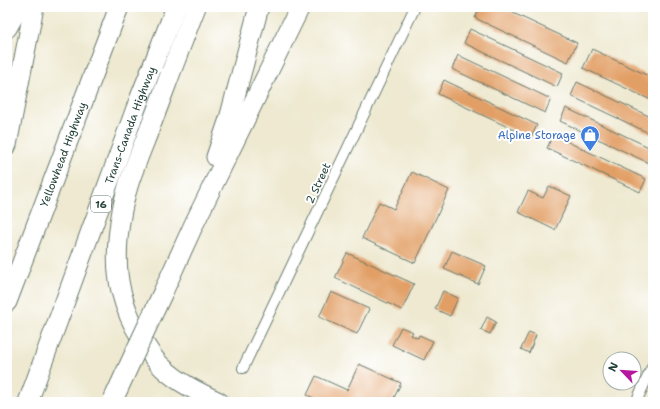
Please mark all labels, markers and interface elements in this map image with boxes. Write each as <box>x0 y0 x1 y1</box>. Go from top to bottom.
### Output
street label: Trans-Canada Highway <box>102 64 160 186</box>
street label: Yellowhead Highway <box>37 100 90 209</box>
shop icon: Alpine Storage <box>579 124 601 152</box>
place label: Alpine Storage <box>498 128 576 143</box>
street label: 2 Street <box>302 160 335 206</box>
road number: 16 <box>91 196 111 212</box>
north arrow <box>602 351 642 391</box>
text: N <box>605 360 622 374</box>

